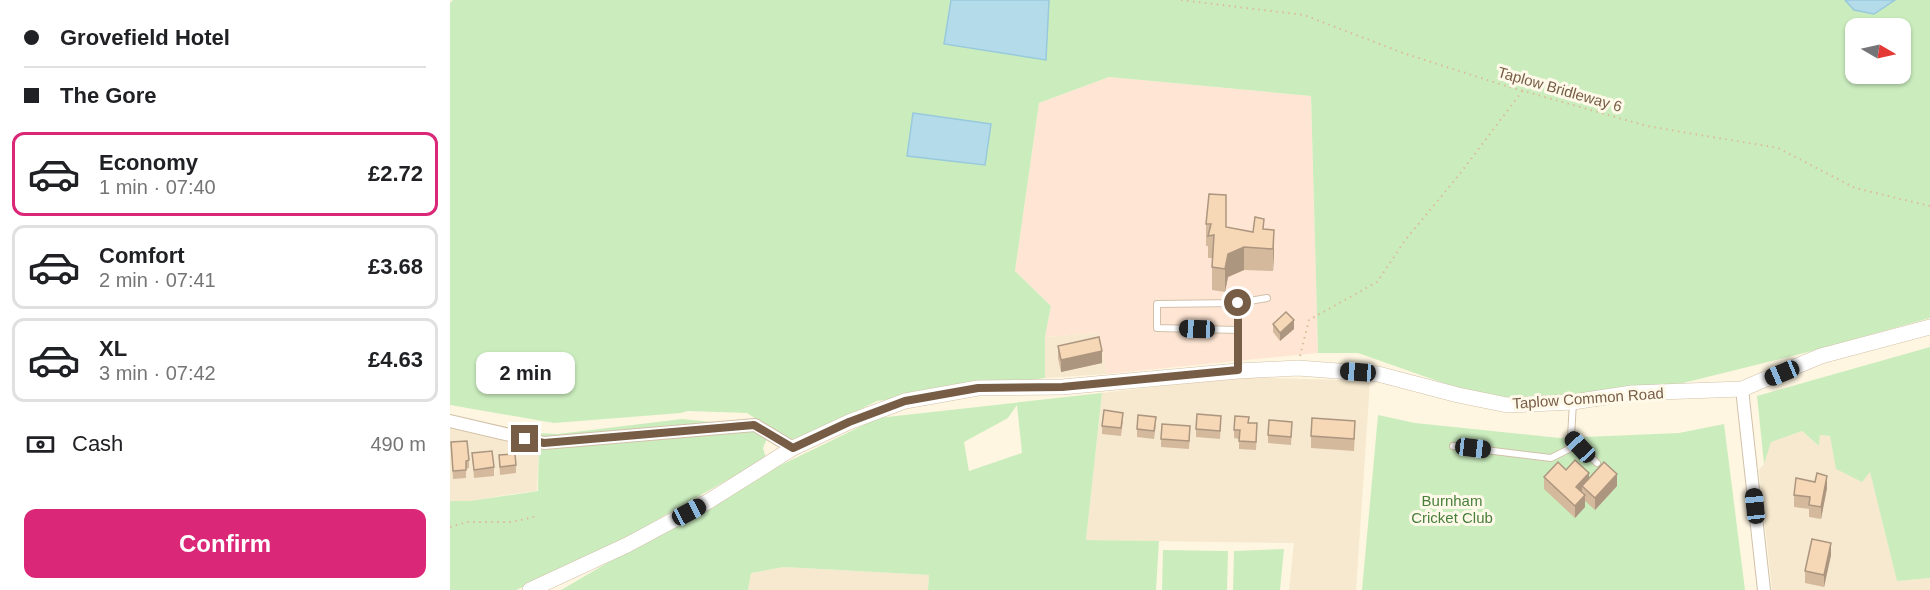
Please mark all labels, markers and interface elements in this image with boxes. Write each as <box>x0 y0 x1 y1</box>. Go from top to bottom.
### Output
north arrow <box>1845 18 1911 84</box>
map controls <box>1845 18 1911 84</box>
text: Grovefield Hotel <box>60 25 230 50</box>
street label: Taplow Bridleway 6 <box>1496 63 1624 115</box>
text: The Gore <box>60 83 157 108</box>
icon: car <box>27 147 81 201</box>
text: Economy <box>99 150 198 175</box>
text: £2.72 <box>368 161 423 186</box>
text: 1 min · 07:40 <box>99 176 216 198</box>
icon: car <box>27 240 81 294</box>
text: Comfort <box>99 243 185 268</box>
text: £3.68 <box>368 254 423 279</box>
text: 2 min · 07:41 <box>99 269 216 291</box>
route start <box>1224 289 1251 316</box>
car <box>1179 319 1215 339</box>
icon: car <box>27 333 81 387</box>
text: XL <box>99 336 127 361</box>
text: £4.63 <box>368 347 423 372</box>
callout: 2 min <box>476 352 574 394</box>
car <box>1762 358 1802 388</box>
text: 3 min · 07:42 <box>99 362 216 384</box>
text: 2 min <box>499 362 552 384</box>
car <box>1339 362 1377 382</box>
street label: Taplow Common Road <box>1512 384 1664 412</box>
route end <box>511 425 538 452</box>
icon: cash <box>24 428 57 461</box>
car <box>1561 428 1599 466</box>
text: Cash <box>72 431 123 456</box>
text: 490 m <box>370 433 426 455</box>
car <box>1454 437 1492 459</box>
car <box>1744 487 1766 525</box>
park label: Burnham Cricket Club <box>1411 492 1493 526</box>
car <box>669 496 709 528</box>
button: Confirm <box>24 509 426 578</box>

